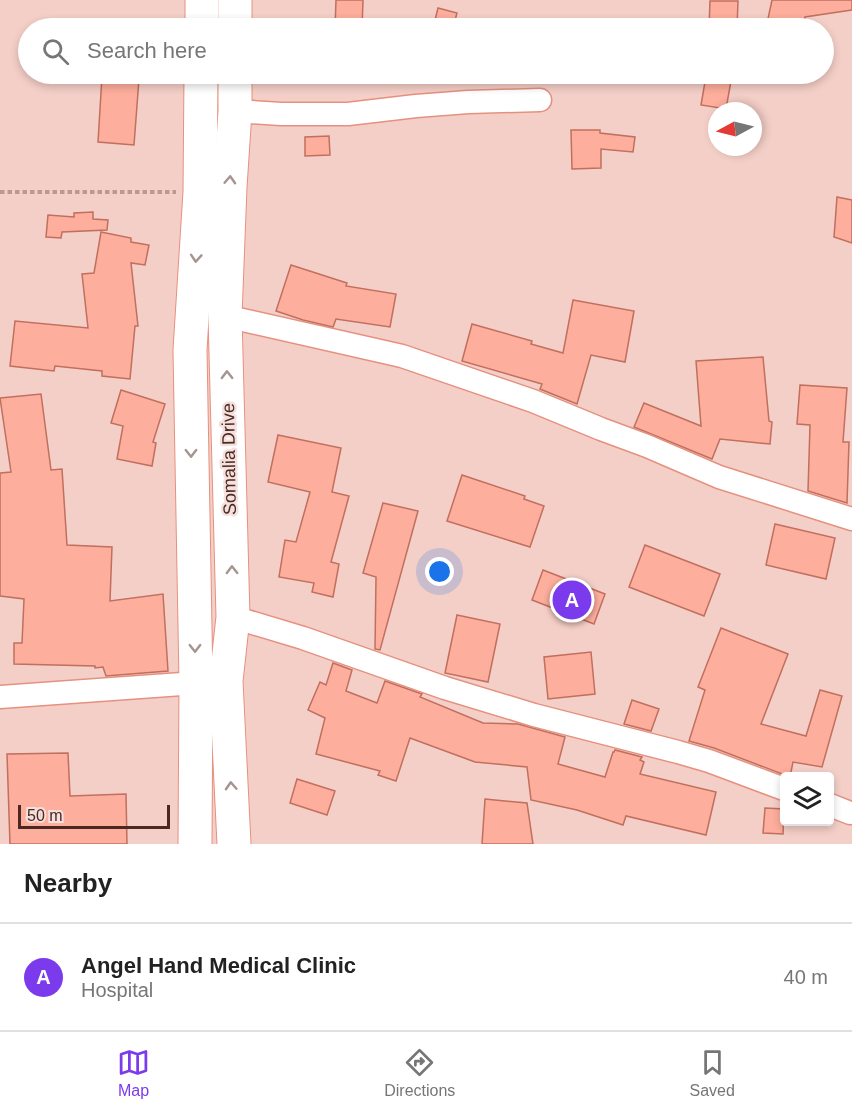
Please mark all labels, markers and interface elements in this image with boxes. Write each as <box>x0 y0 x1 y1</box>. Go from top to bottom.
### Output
search box <box>18 18 834 84</box>
icon: search <box>39 35 72 68</box>
text: Search here <box>87 38 207 63</box>
north arrow <box>708 102 762 156</box>
one-way arrow <box>223 176 236 185</box>
one-way arrow <box>190 253 203 262</box>
one-way arrow <box>220 371 233 380</box>
street label: Somalia Drive <box>218 403 240 515</box>
one-way arrow <box>185 448 198 457</box>
your location <box>425 557 454 586</box>
one-way arrow <box>226 566 238 575</box>
pin: A <box>552 578 592 622</box>
one-way arrow <box>189 643 201 652</box>
map controls <box>780 772 834 826</box>
button: layers <box>780 772 834 826</box>
one-way arrow <box>225 781 238 790</box>
scale bar <box>18 802 170 830</box>
text: 50 m <box>27 807 63 824</box>
text: Nearby <box>24 868 112 898</box>
text: Angel Hand Medical Clinic <box>81 953 356 978</box>
text: A <box>36 966 51 988</box>
text: 40 m <box>784 966 828 988</box>
text: Hospital <box>81 979 153 1001</box>
tab: Map <box>117 1046 150 1100</box>
tab: Directions <box>384 1046 455 1100</box>
tab: Saved <box>690 1046 735 1100</box>

